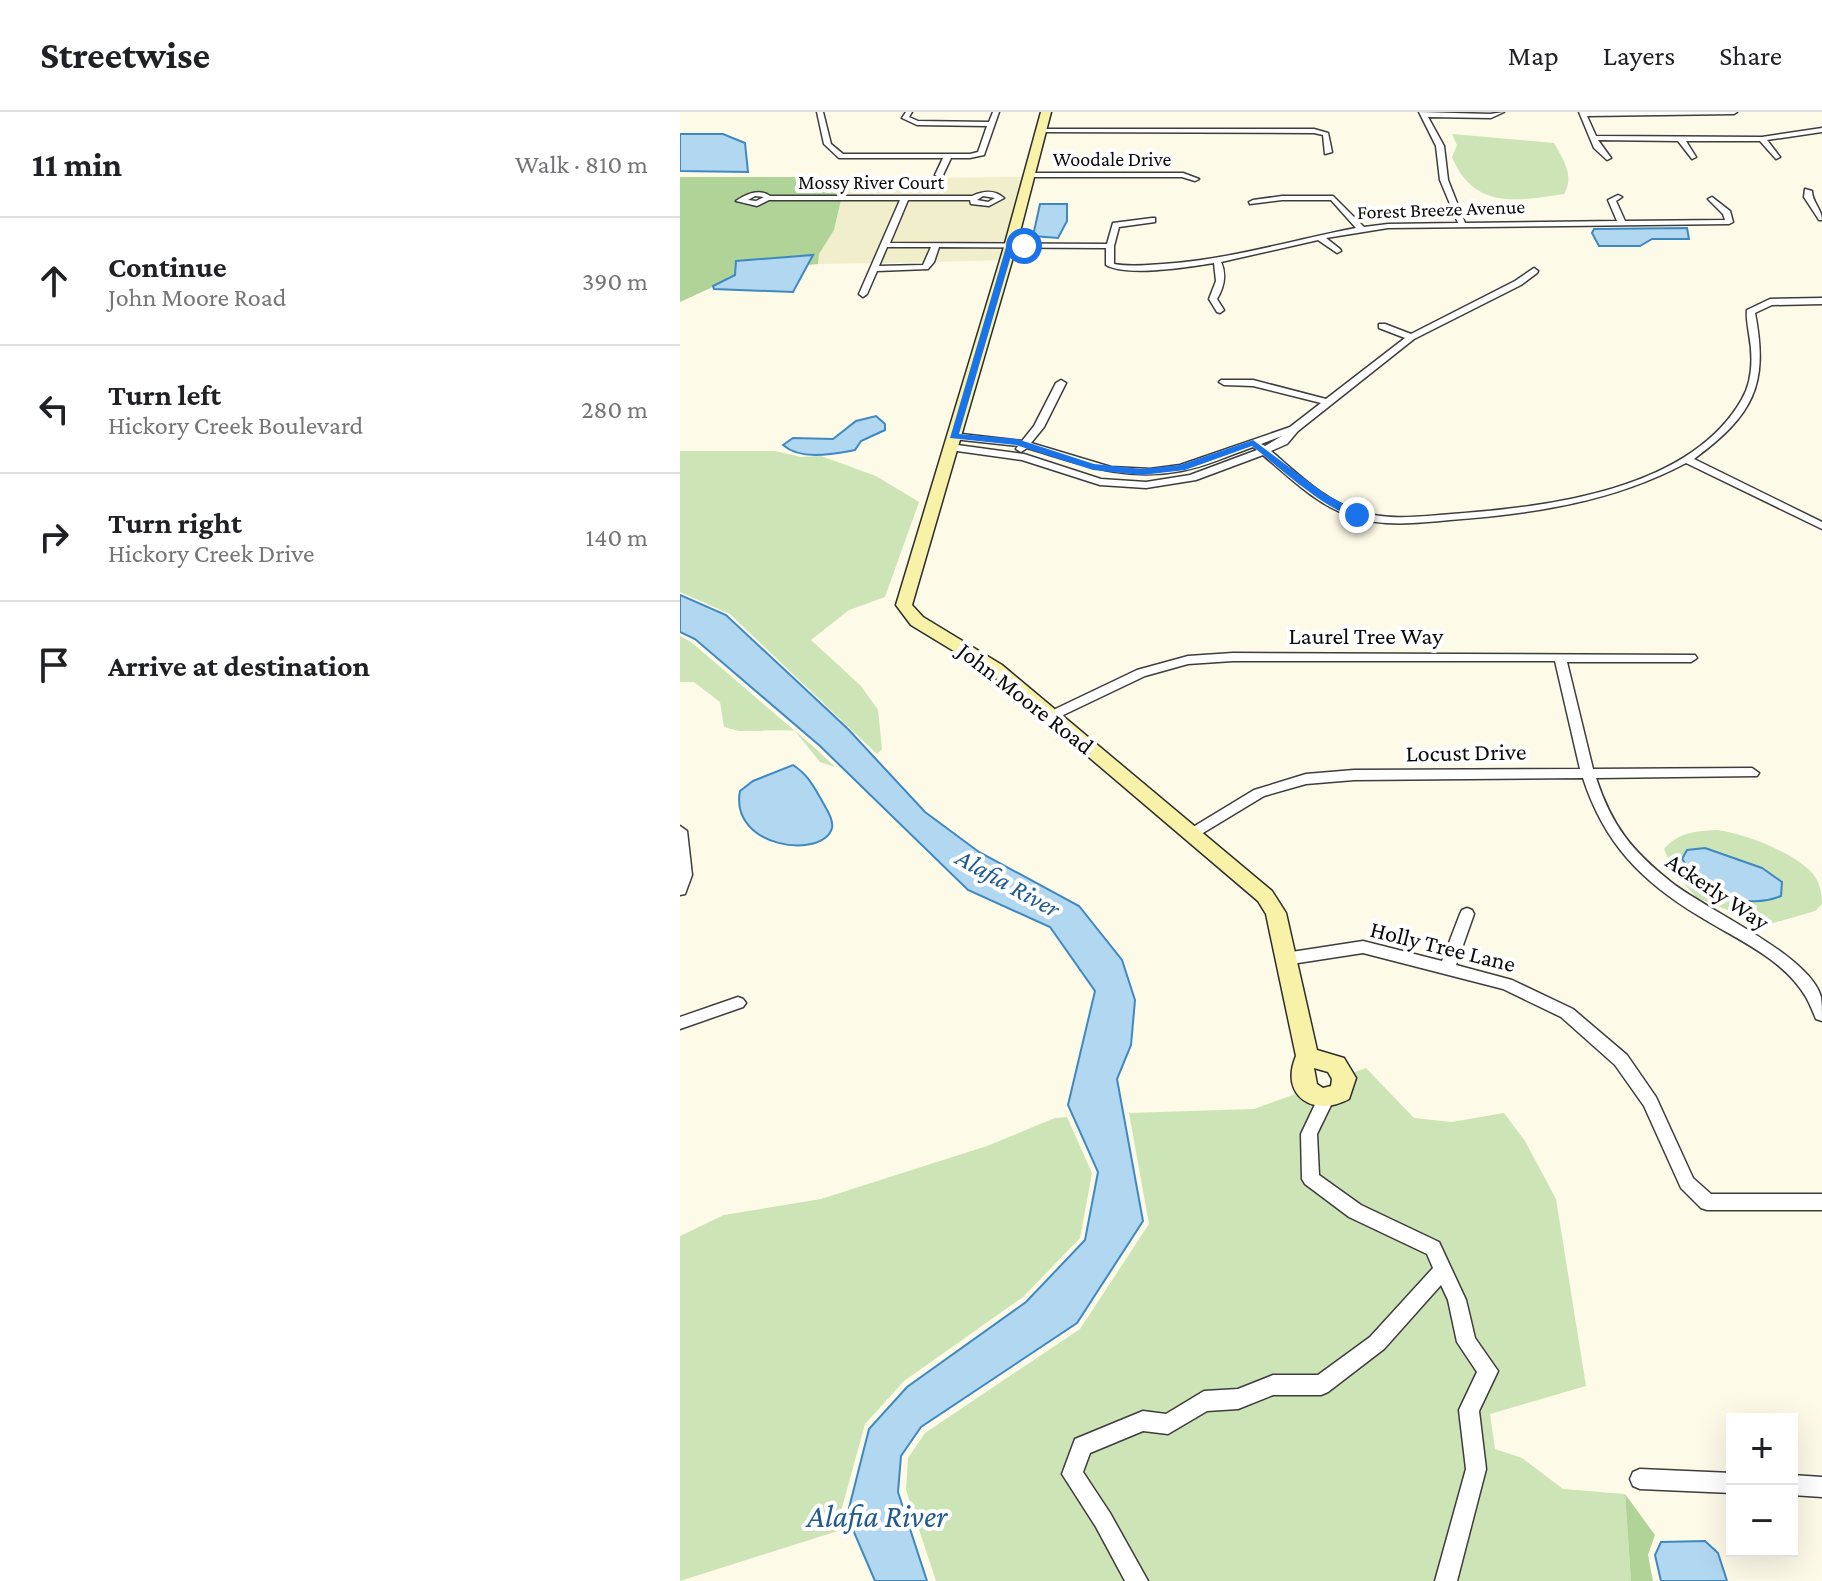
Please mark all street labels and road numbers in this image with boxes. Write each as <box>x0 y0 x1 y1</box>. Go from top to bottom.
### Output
street label: Woodale Drive <box>1053 148 1171 170</box>
street label: Mossy River Court <box>798 171 944 194</box>
street label: Forest Breeze Avenue <box>1357 195 1526 223</box>
street label: Laurel Tree Way <box>1289 622 1444 649</box>
street label: John Moore Road <box>951 635 1100 760</box>
street label: Locust Drive <box>1405 737 1527 767</box>
street label: Ackerly Way <box>1661 847 1775 936</box>
street label: Holly Tree Lane <box>1367 915 1519 977</box>

